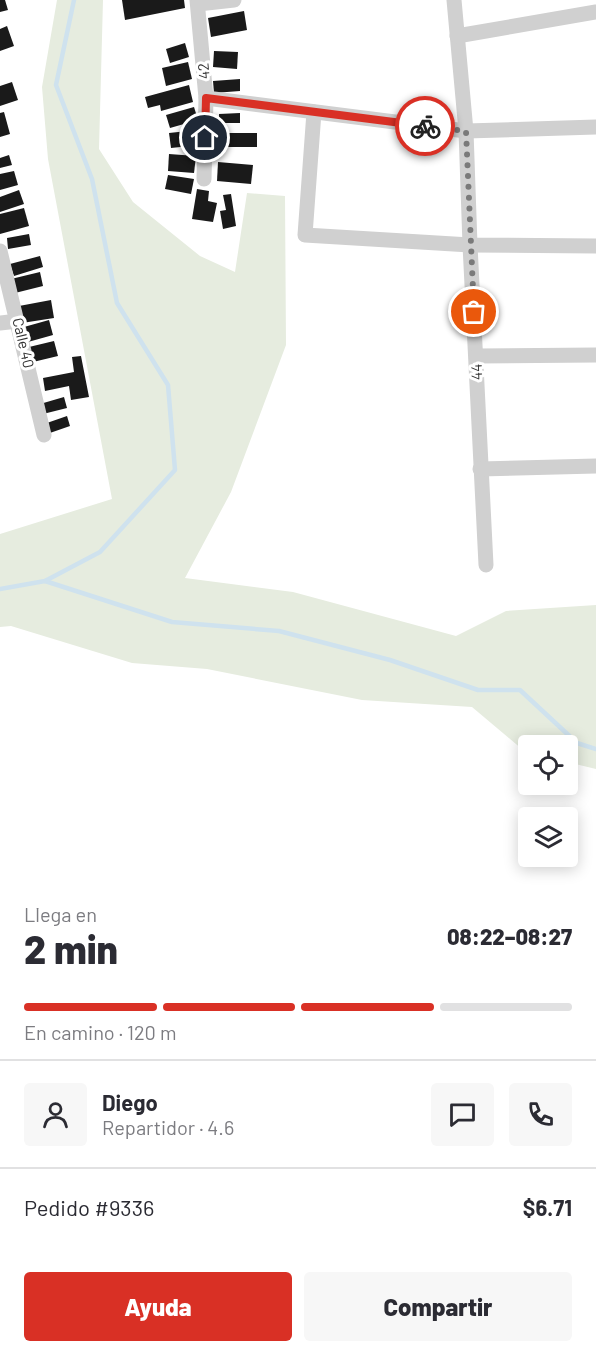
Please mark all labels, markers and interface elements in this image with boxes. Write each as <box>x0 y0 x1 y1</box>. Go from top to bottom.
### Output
street label: 42 <box>193 62 213 80</box>
courier <box>395 96 455 156</box>
icon: bike <box>409 110 442 143</box>
pin <box>179 112 230 163</box>
icon: home <box>188 121 221 154</box>
pin <box>448 286 499 337</box>
icon: bag <box>457 295 490 328</box>
street label: Calle 40 <box>9 316 39 370</box>
street label: 44 <box>467 363 485 381</box>
map controls <box>518 735 578 867</box>
button: locate <box>518 735 578 795</box>
button: layers <box>518 807 578 867</box>
text: Llega en <box>24 902 97 926</box>
text: 08:22–08:27 <box>447 923 572 949</box>
text: 2 min <box>24 925 118 972</box>
text: En camino · 120 m <box>24 1020 176 1044</box>
button: person <box>24 1083 87 1146</box>
button: chat <box>431 1083 494 1146</box>
button: phone <box>509 1083 572 1146</box>
text: Diego <box>102 1089 158 1115</box>
text: Repartidor · 4.6 <box>102 1115 234 1139</box>
text: Pedido #9336 <box>24 1194 154 1220</box>
text: $6.71 <box>523 1194 572 1220</box>
button: Ayuda <box>24 1272 292 1341</box>
button: Compartir <box>304 1272 572 1341</box>

